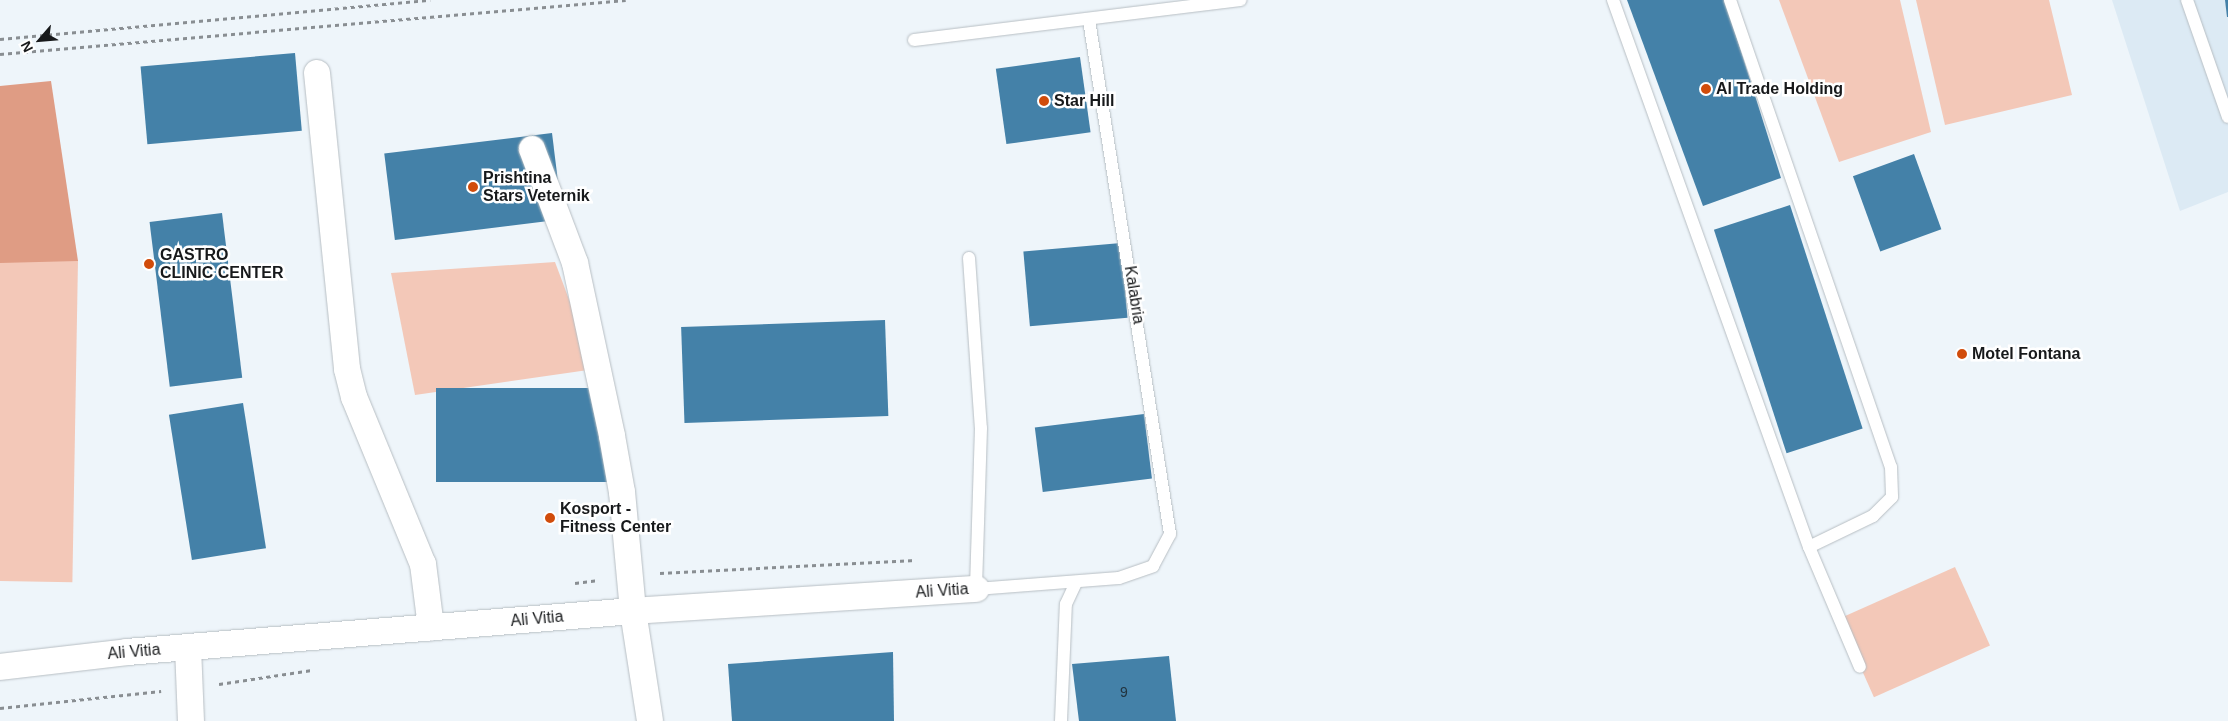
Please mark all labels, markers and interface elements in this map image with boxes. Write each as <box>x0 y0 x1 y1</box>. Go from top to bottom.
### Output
north arrow <box>15 15 65 65</box>
text: N <box>17 39 36 55</box>
place label: Al Trade Holding <box>1716 79 1843 99</box>
marker: Al Trade Holding <box>1700 83 1712 95</box>
place label: Star Hill <box>1054 91 1114 111</box>
marker: Star Hill <box>1038 95 1050 107</box>
place label: Prishtina Stars Veternik <box>483 168 590 206</box>
marker: Prishtina Stars Veternik <box>467 181 479 193</box>
place label: GASTRO CLINIC CENTER <box>160 245 284 283</box>
marker: GASTRO CLINIC CENTER <box>142 257 156 271</box>
street label: Kalabria <box>1120 265 1148 325</box>
place label: Motel Fontana <box>1972 344 2080 364</box>
marker: Motel Fontana <box>1956 348 1968 360</box>
place label: Kosport - Fitness Center <box>560 499 671 537</box>
marker: Kosport - Fitness Center <box>544 512 556 524</box>
street label: Ali Vitia <box>915 580 969 602</box>
street label: Ali Vitia <box>510 607 564 631</box>
street label: Ali Vitia <box>107 640 161 664</box>
house number: 9 <box>1120 684 1128 700</box>

